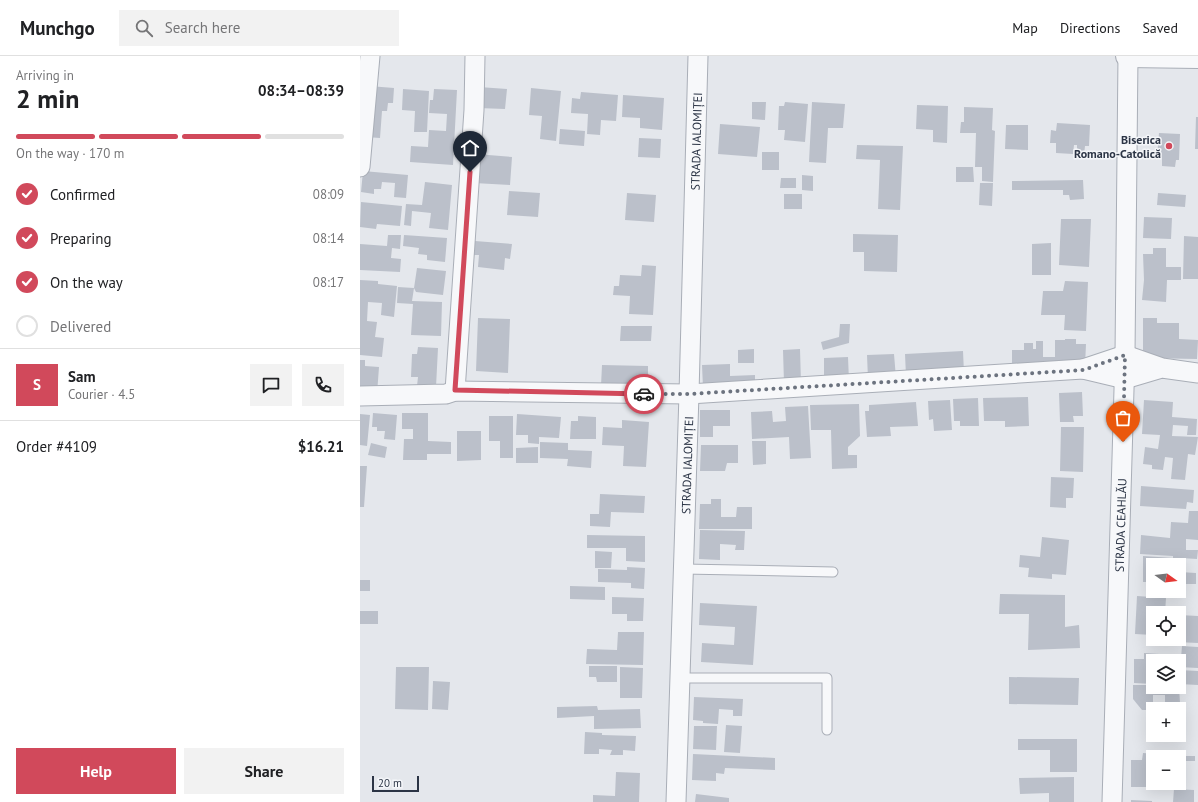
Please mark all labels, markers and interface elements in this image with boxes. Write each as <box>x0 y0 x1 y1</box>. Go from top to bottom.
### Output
search box <box>119 10 399 46</box>
text: Munchgo <box>20 16 95 40</box>
icon: search <box>133 17 155 39</box>
text: Search here <box>165 18 240 37</box>
text: Map <box>1012 19 1038 37</box>
text: Directions <box>1060 19 1120 37</box>
text: Saved <box>1142 19 1178 37</box>
text: Arriving in <box>16 67 74 84</box>
text: 08:34–08:39 <box>258 81 344 100</box>
text: 2 min <box>16 82 79 115</box>
street label: STRADA IALOMIȚEI <box>687 92 705 190</box>
pin <box>453 131 487 172</box>
place label: Biserica Romano-Catolică <box>1074 132 1161 161</box>
icon: home <box>459 137 481 159</box>
marker: Biserica Romano-Catolică <box>1164 141 1174 151</box>
text: On the way · 170 m <box>16 145 124 162</box>
icon: check <box>16 183 38 205</box>
text: Confirmed <box>50 185 115 204</box>
text: 08:09 <box>313 186 344 203</box>
icon: check <box>16 227 38 249</box>
text: Preparing <box>50 229 112 248</box>
text: 08:14 <box>313 230 344 247</box>
icon: check <box>16 271 38 293</box>
text: On the way <box>50 273 123 292</box>
text: 08:17 <box>313 274 344 291</box>
text: Delivered <box>50 317 111 336</box>
button: chat <box>250 364 292 406</box>
button: phone <box>302 364 344 406</box>
text: Sam <box>68 367 95 386</box>
courier <box>624 374 664 414</box>
text: S <box>33 375 41 394</box>
icon: car <box>633 383 655 405</box>
text: Courier · 4.5 <box>68 386 135 403</box>
pin <box>1106 401 1140 442</box>
icon: bag <box>1112 407 1134 429</box>
street label: STRADA IALOMIȚEI <box>678 416 696 514</box>
text: Order #4109 <box>16 437 97 456</box>
text: $16.21 <box>298 437 344 456</box>
street label: STRADA CEAHLĂU <box>1111 478 1129 572</box>
north arrow <box>1146 558 1186 598</box>
map controls <box>1146 558 1186 790</box>
button: locate <box>1146 606 1186 646</box>
button: layers <box>1146 654 1186 694</box>
button: + <box>1146 702 1186 742</box>
button: Help <box>16 748 176 794</box>
button: Share <box>184 748 344 794</box>
button: − <box>1146 750 1186 790</box>
scale bar <box>372 774 419 793</box>
text: 20 m <box>378 776 402 790</box>

